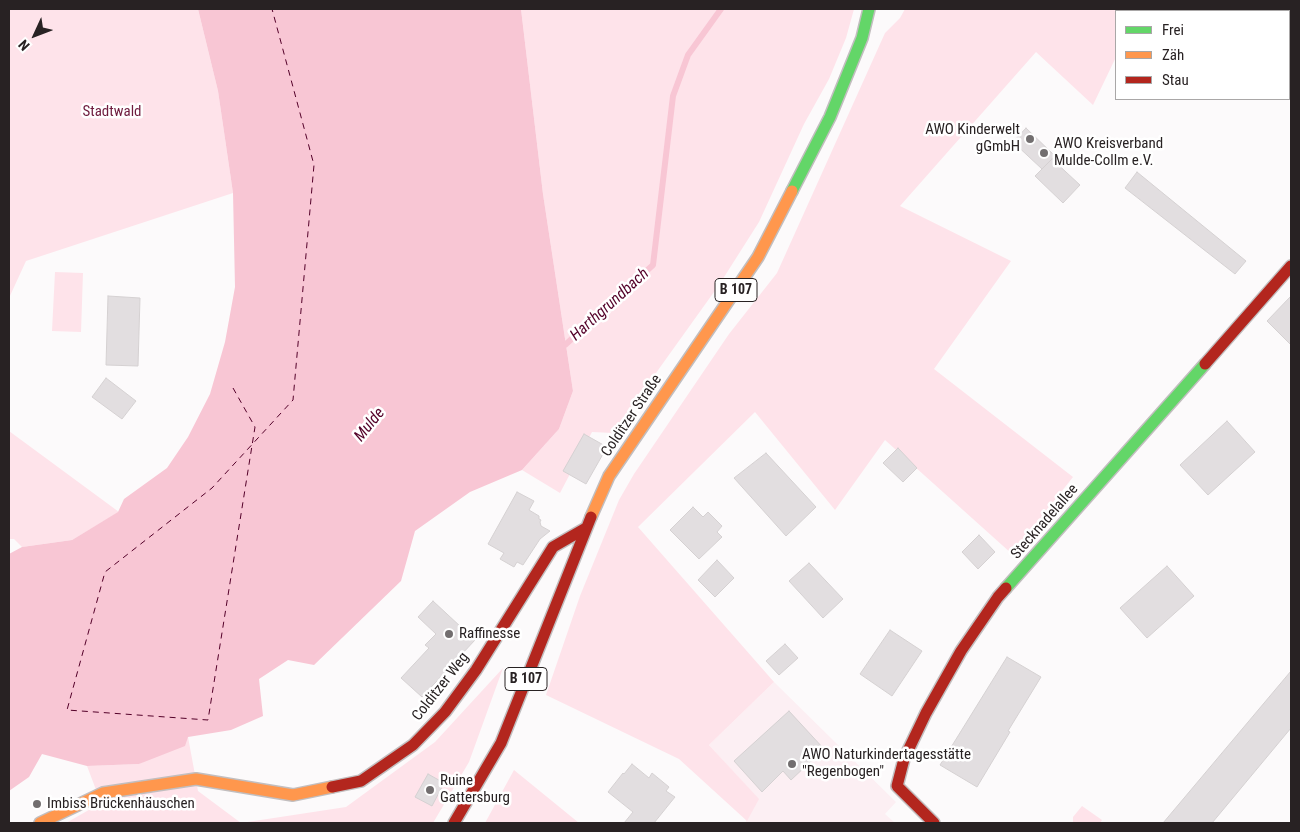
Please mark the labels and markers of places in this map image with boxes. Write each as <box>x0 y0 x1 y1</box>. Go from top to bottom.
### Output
place label: AWO Kinderwelt gGmbH <box>925 121 1020 156</box>
marker: AWO Kinderwelt gGmbH <box>1024 133 1036 145</box>
place label: AWO Kreisverband Mulde-Collm e.V. <box>1054 135 1163 170</box>
marker: AWO Kreisverband Mulde-Collm e.V. <box>1038 147 1050 159</box>
place label: Raffinesse <box>459 625 520 643</box>
marker: Raffinesse <box>443 628 455 640</box>
place label: AWO Naturkindertagesstätte "Regenbogen" <box>802 746 971 781</box>
marker: AWO Naturkindertagesstätte "Regenbogen" <box>786 758 798 770</box>
place label: Ruine Gattersburg <box>440 772 510 807</box>
marker: Ruine Gattersburg <box>424 784 436 796</box>
place label: Imbiss Brückenhäuschen <box>47 795 195 813</box>
marker: Imbiss Brückenhäuschen <box>31 798 43 810</box>

